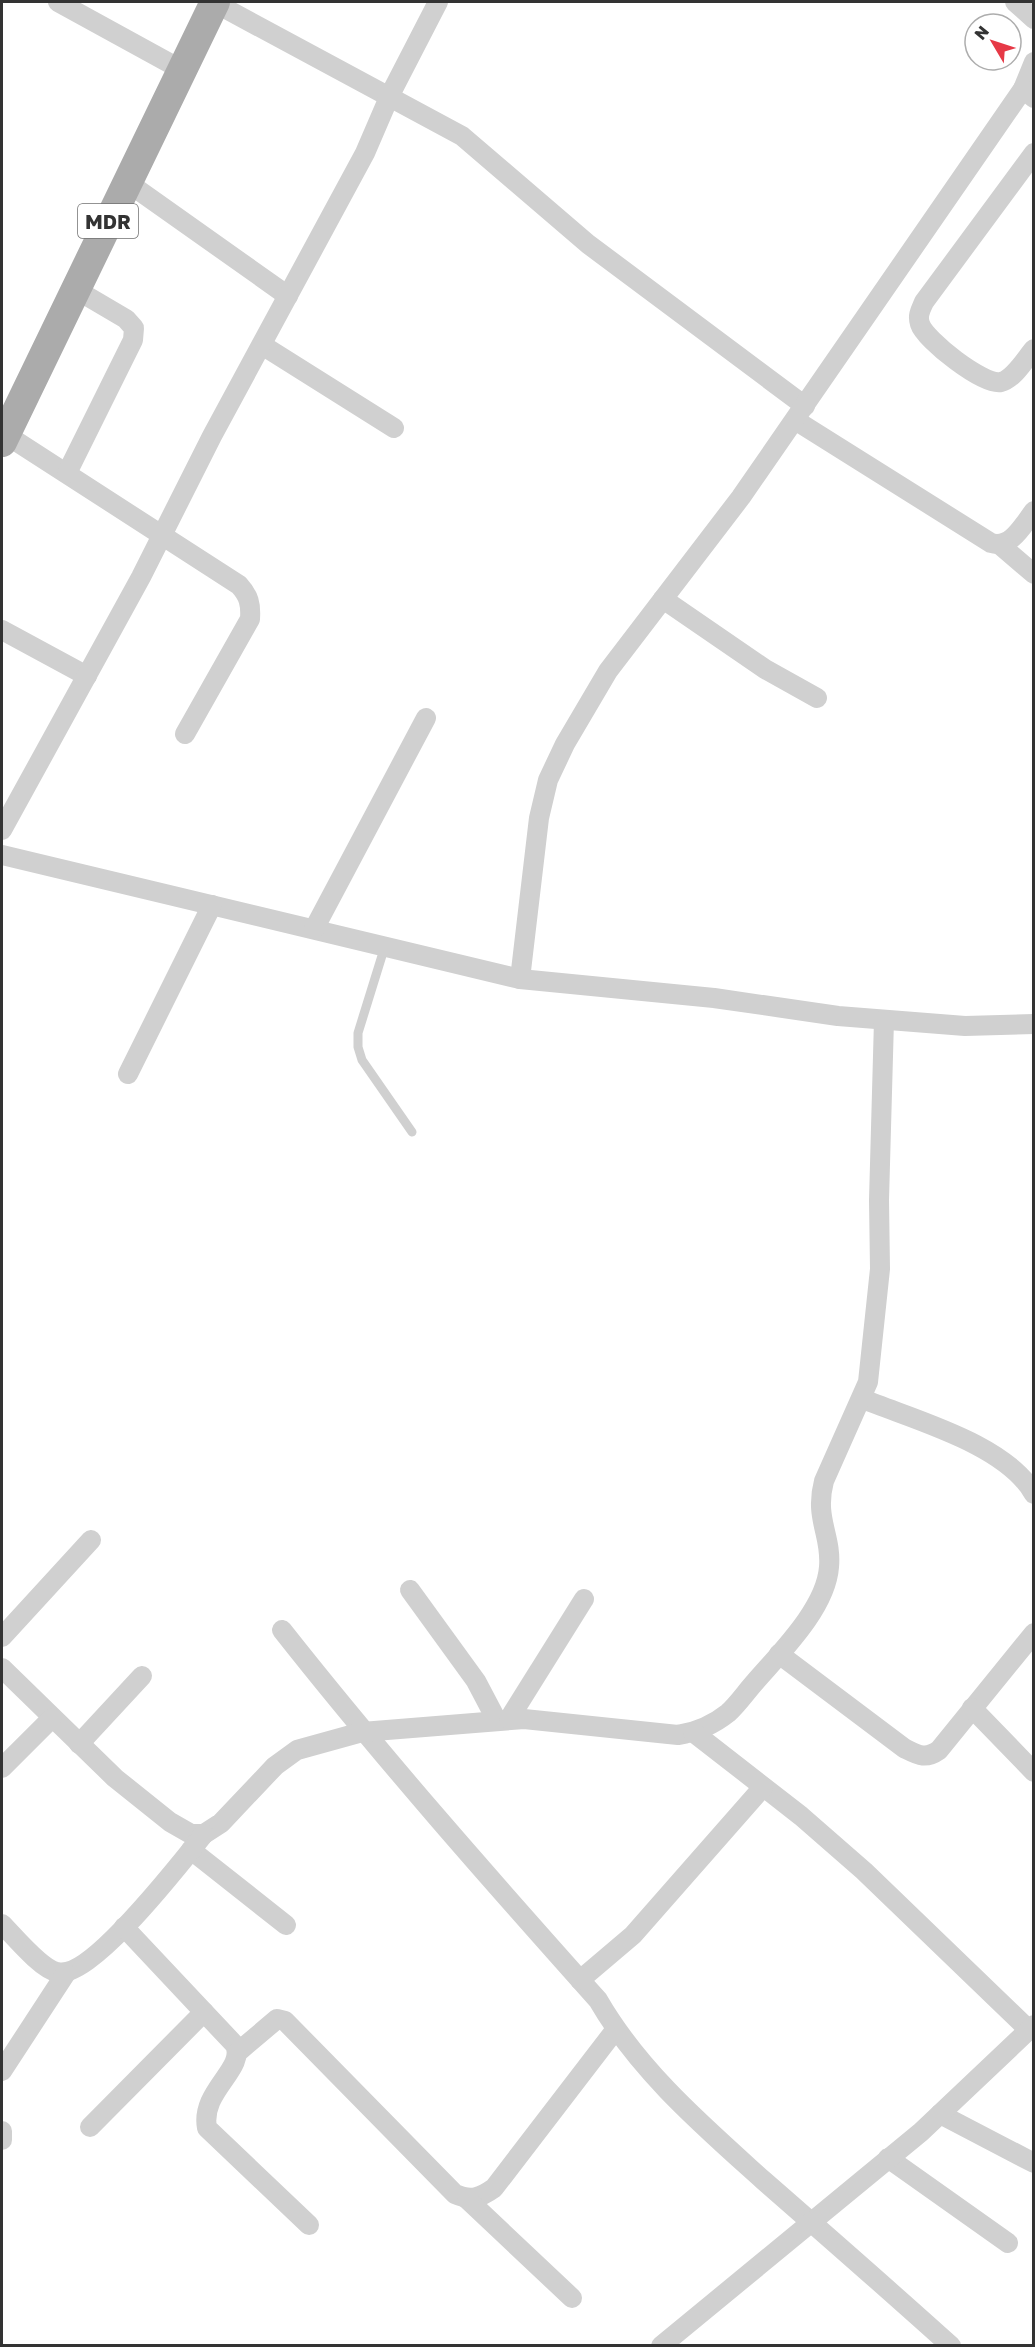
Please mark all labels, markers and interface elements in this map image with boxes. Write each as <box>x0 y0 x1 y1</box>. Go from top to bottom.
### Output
north arrow <box>963 12 1023 72</box>
text: N <box>970 22 993 44</box>
road number: MDR <box>78 204 138 238</box>

